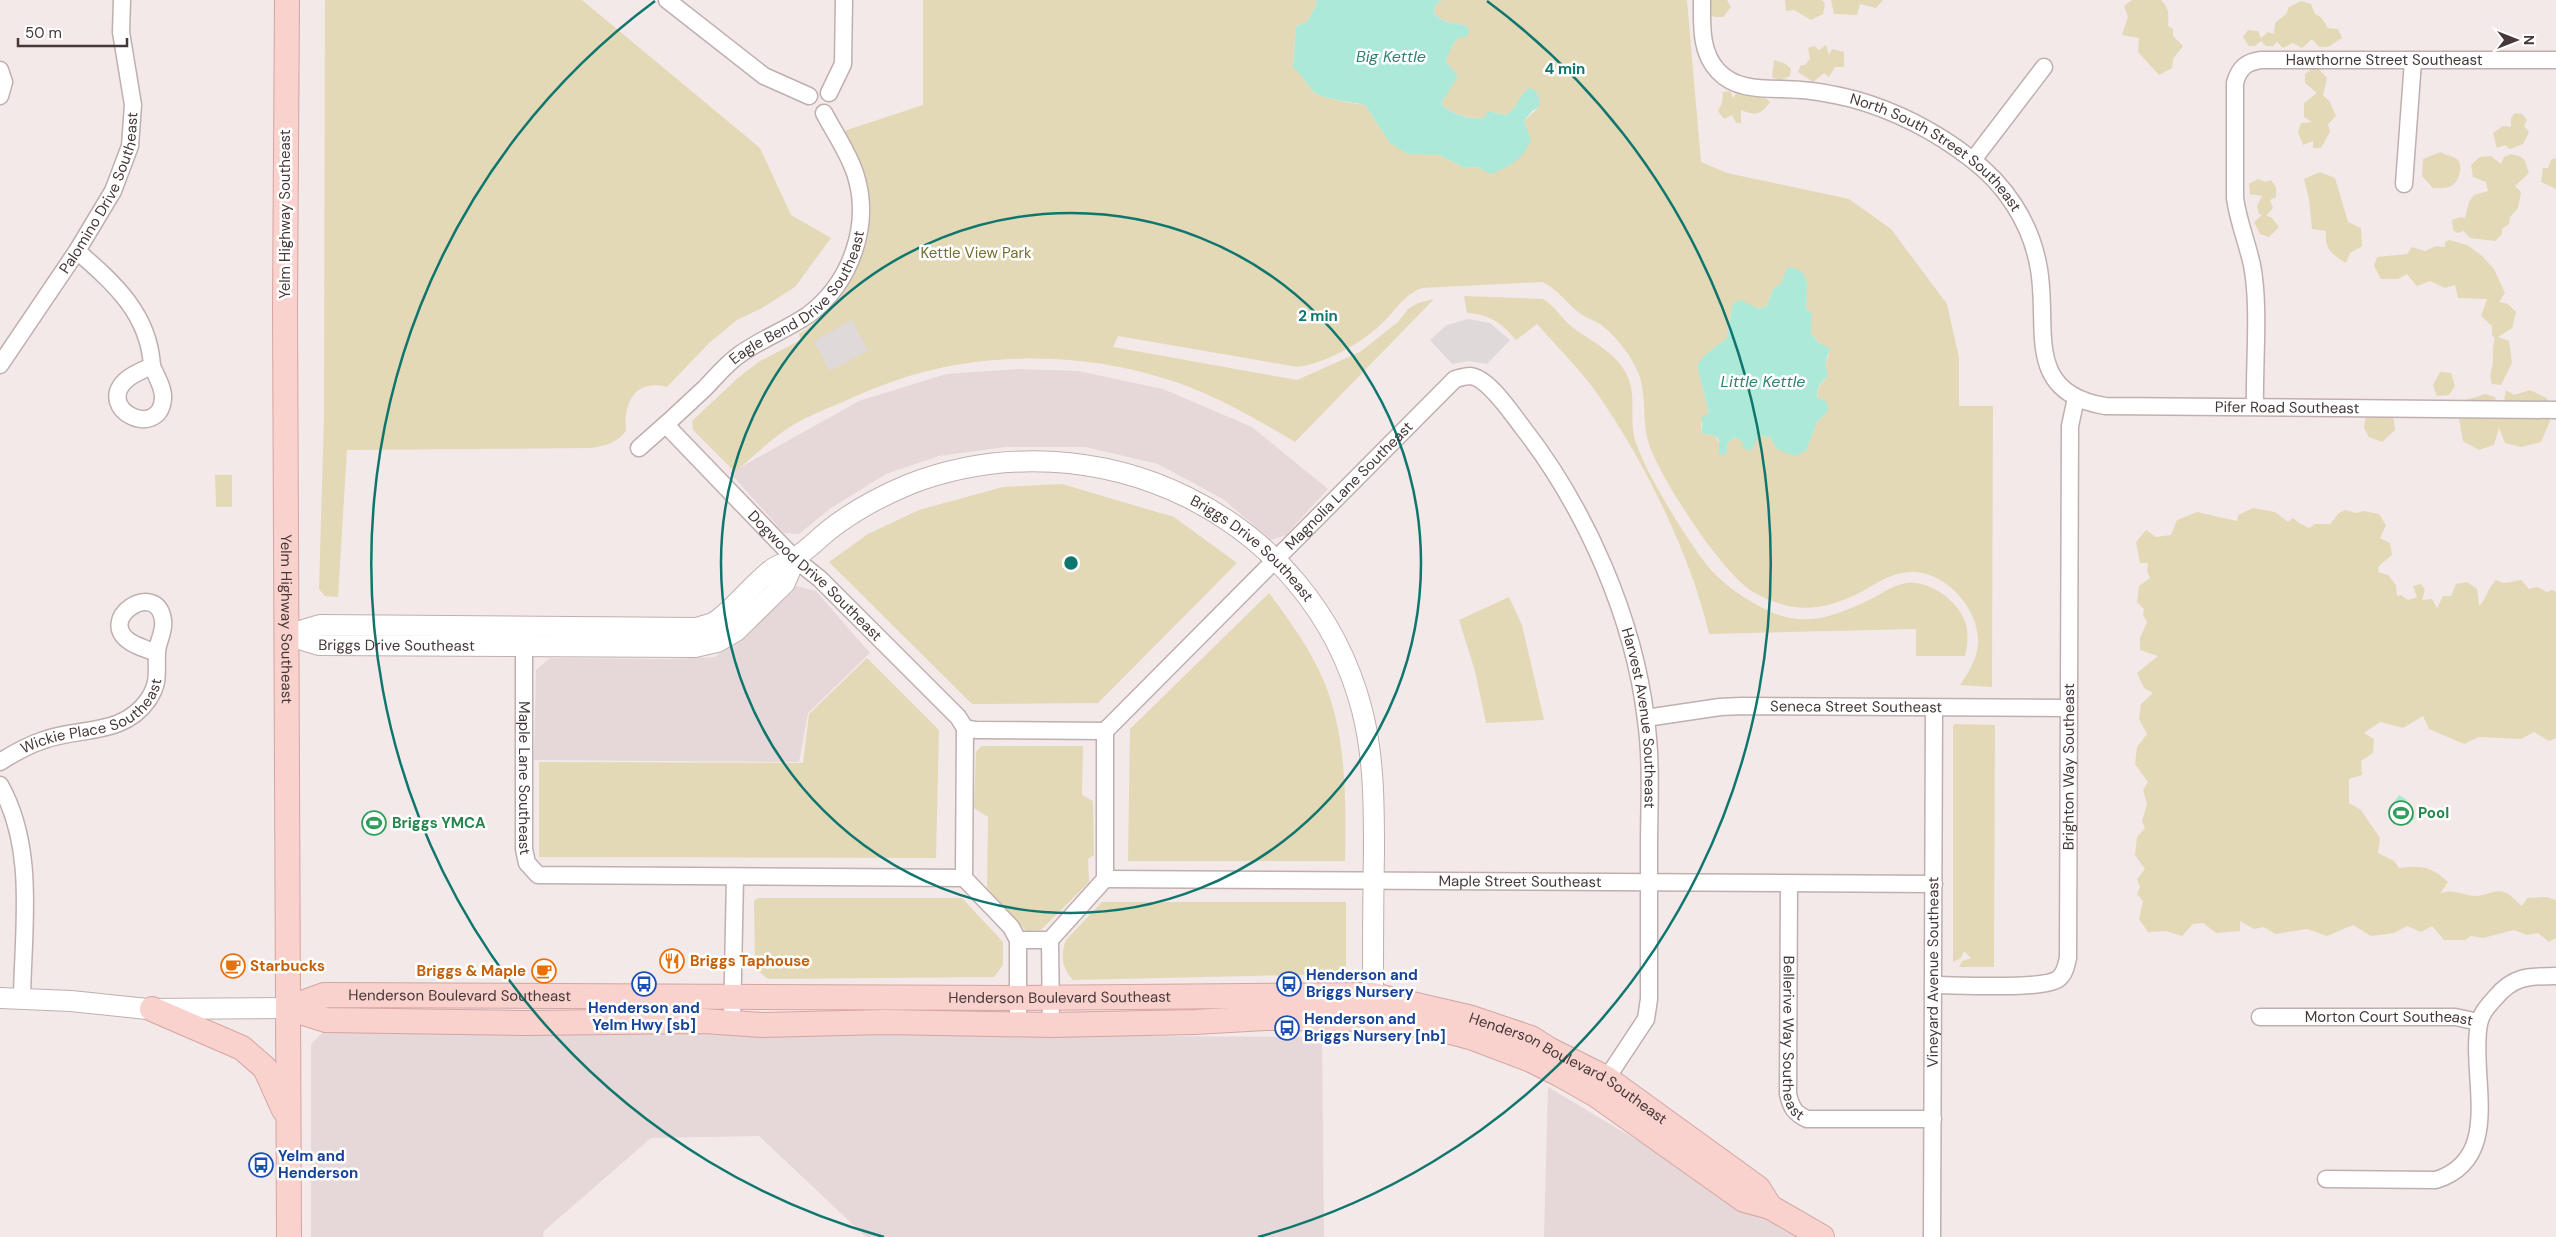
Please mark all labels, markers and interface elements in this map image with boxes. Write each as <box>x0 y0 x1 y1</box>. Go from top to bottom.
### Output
scale bar <box>18 15 126 47</box>
north arrow <box>2491 15 2541 65</box>
text: 50 m <box>25 23 62 43</box>
text: N <box>2520 35 2538 45</box>
water label: Big Kettle <box>1356 46 1426 67</box>
street label: Hawthorne Street Southeast <box>2286 50 2483 70</box>
text: 4 min <box>1545 59 1585 79</box>
street label: North South Street Southeast <box>1848 89 2026 215</box>
street label: Palomino Drive Southeast <box>55 111 142 278</box>
street label: Yelm Highway Southeast <box>275 129 295 299</box>
street label: Eagle Bend Drive Southeast <box>725 229 869 369</box>
park label: Kettle View Park <box>920 243 1032 263</box>
text: 2 min <box>1298 306 1338 326</box>
water label: Little Kettle <box>1721 371 1805 392</box>
street label: Pifer Road Southeast <box>2215 397 2360 418</box>
street label: Magnolia Lane Southeast <box>1281 417 1417 554</box>
street label: Briggs Drive Southeast <box>1187 491 1318 606</box>
street label: Dogwood Drive Southeast <box>743 506 886 645</box>
street label: Yelm Highway Southeast <box>276 534 297 704</box>
centre of rings <box>1062 554 1080 572</box>
street label: Harvest Avenue Southeast <box>1617 625 1660 809</box>
street label: Briggs Drive Southeast <box>318 635 475 656</box>
street label: Wickie Place Southeast <box>17 677 166 758</box>
street label: Brighton Way Southeast <box>2058 683 2079 850</box>
street label: Seneca Street Southeast <box>1770 696 1942 717</box>
street label: Maple Lane Southeast <box>514 701 535 857</box>
sports icon: Pool <box>2388 800 2414 826</box>
place label: Pool <box>2418 803 2449 823</box>
sports icon: Briggs YMCA <box>361 810 387 836</box>
place label: Briggs YMCA <box>392 813 486 833</box>
street label: Maple Street Southeast <box>1438 871 1602 892</box>
street label: Vineyard Avenue Southeast <box>1923 876 1943 1067</box>
restaurant icon: Briggs Taphouse <box>659 948 685 974</box>
place label: Briggs Taphouse <box>690 951 810 971</box>
cafe icon: Starbucks <box>220 953 246 979</box>
place label: Starbucks <box>250 956 325 976</box>
street label: Bellerive Way Southeast <box>1778 956 1808 1125</box>
cafe icon: Briggs & Maple <box>531 958 557 984</box>
place label: Briggs & Maple <box>417 961 526 981</box>
place label: Henderson and Briggs Nursery <box>1306 965 1418 1002</box>
bus stop icon: Henderson and Yelm Hwy [sb] <box>631 971 657 997</box>
bus stop icon: Henderson and Briggs Nursery <box>1276 971 1302 997</box>
street label: Henderson Boulevard Southeast <box>348 985 571 1006</box>
street label: Henderson Boulevard Southeast <box>948 987 1171 1008</box>
place label: Henderson and Yelm Hwy [sb] <box>588 998 700 1035</box>
street label: Morton Court Southeast <box>2305 1007 2475 1031</box>
street label: Henderson Boulevard Southeast <box>1466 1008 1671 1129</box>
place label: Henderson and Briggs Nursery [nb] <box>1304 1009 1446 1046</box>
bus stop icon: Henderson and Briggs Nursery [nb] <box>1274 1015 1300 1041</box>
place label: Yelm and Henderson <box>278 1146 358 1183</box>
bus stop icon: Yelm and Henderson <box>248 1152 274 1178</box>

